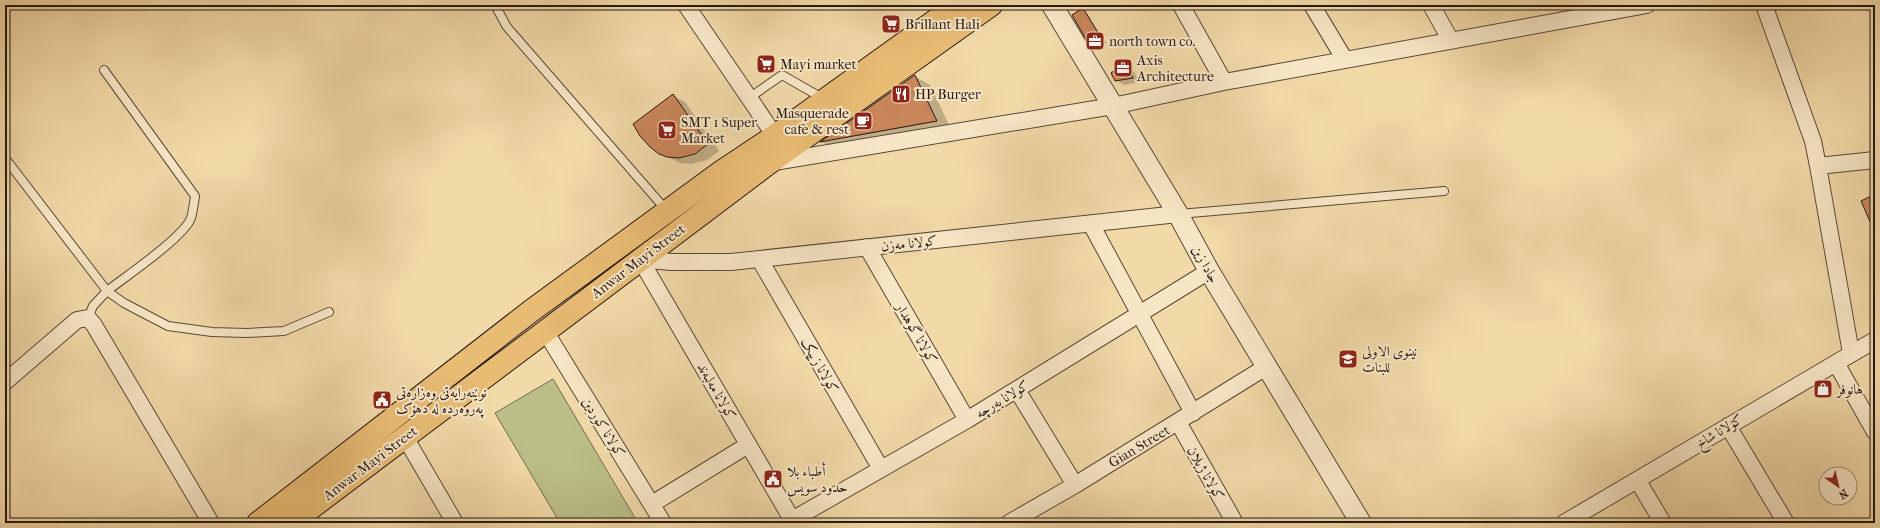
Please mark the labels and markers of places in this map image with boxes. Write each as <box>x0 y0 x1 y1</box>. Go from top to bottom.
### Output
supermarket icon: Brillant Hali <box>880 13 902 35</box>
place label: Brillant Hali <box>905 16 980 33</box>
office icon: north town co. <box>1084 30 1106 52</box>
place label: north town co. <box>1109 33 1196 50</box>
place label: Axis Architecture <box>1136 52 1214 85</box>
supermarket icon: Mayi market <box>755 53 777 75</box>
place label: Mayi market <box>780 56 856 73</box>
office icon: Axis Architecture <box>1112 57 1134 79</box>
restaurant icon: HP Burger <box>890 83 912 105</box>
place label: HP Burger <box>915 86 981 103</box>
place label: Masquerade cafe & rest <box>776 105 849 138</box>
cafe icon: Masquerade cafe & rest <box>852 110 874 132</box>
place label: SMT 1 Super Market <box>681 114 757 147</box>
supermarket icon: SMT 1 Super Market <box>656 119 678 141</box>
place label: نينوى الاولى للبنات <box>1362 343 1417 376</box>
school or university icon: نينوى الاولى للبنات <box>1337 348 1359 370</box>
shop icon: هانوفر <box>1812 378 1834 400</box>
place label: هانوفر <box>1835 381 1863 398</box>
place label: نوێنەرایەتی وەزارەتی پەروەردە لە دهۆک <box>396 384 487 419</box>
public building icon: نوێنەرایەتی وەزارەتی پەروەردە لە دهۆک <box>371 389 393 411</box>
place label: أطباء بلا حدود سويس <box>787 461 847 497</box>
public building icon: أطباء بلا حدود سويس <box>762 468 784 490</box>

